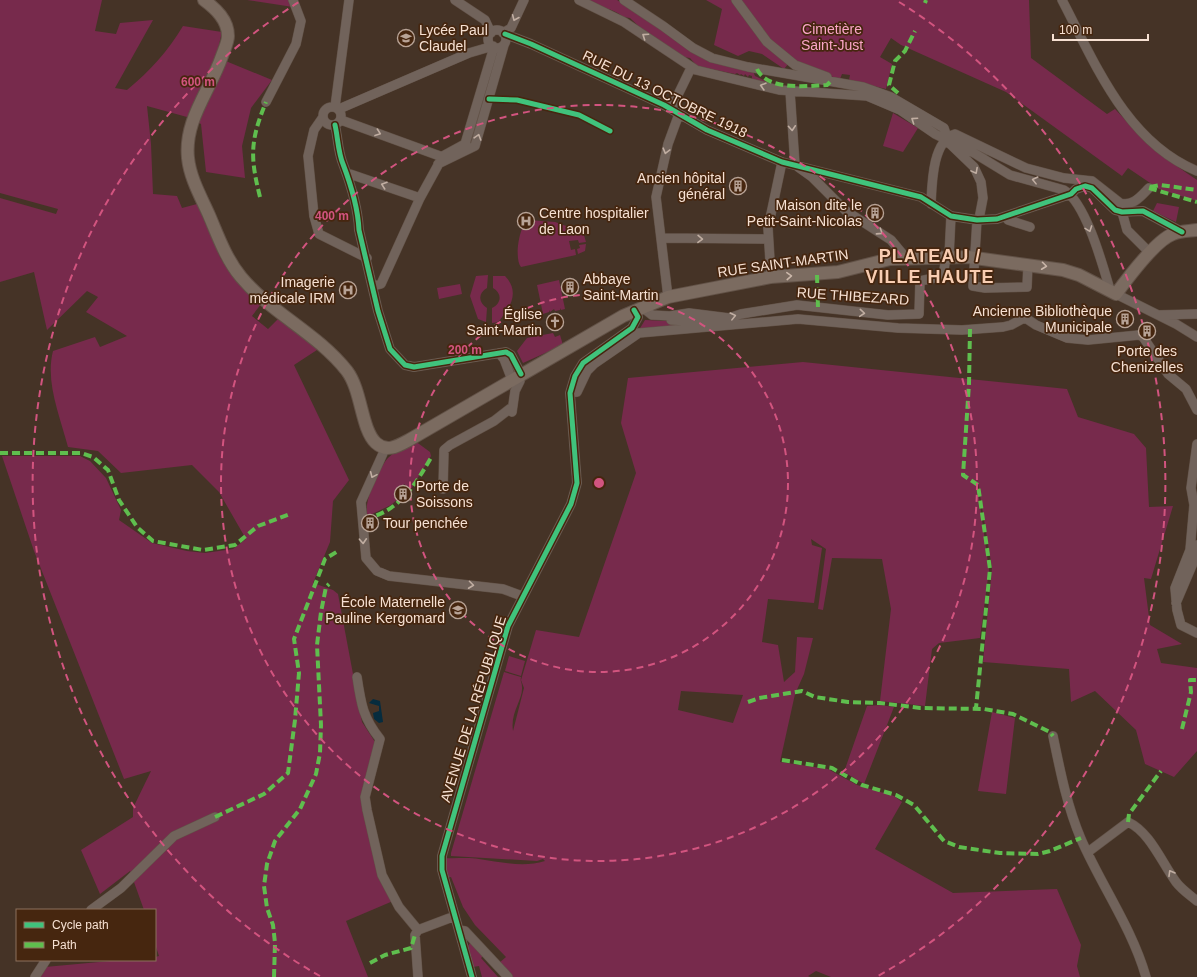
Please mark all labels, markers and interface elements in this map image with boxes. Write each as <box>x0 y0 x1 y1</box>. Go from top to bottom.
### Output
one-way arrow <box>512 14 520 21</box>
scale bar <box>1053 16 1148 42</box>
park label: Cimetière Saint-Just <box>801 21 863 53</box>
place label: Lycée Paul Claudel <box>419 22 488 54</box>
text: 100 m <box>1059 23 1092 37</box>
school or university icon: Lycée Paul Claudel <box>396 28 416 48</box>
one-way arrow <box>642 33 649 41</box>
street label: RUE DU 13 OCTOBRE 1918 <box>580 47 750 141</box>
text: 600 m <box>181 75 215 89</box>
one-way arrow <box>759 82 766 91</box>
one-way arrow <box>911 117 918 125</box>
one-way arrow <box>788 125 797 131</box>
one-way arrow <box>374 128 381 136</box>
one-way arrow <box>473 133 482 140</box>
one-way arrow <box>662 147 671 154</box>
one-way arrow <box>970 167 978 174</box>
place label: Ancien hôpital général <box>637 170 725 202</box>
building icon: Ancien hôpital général <box>728 176 748 196</box>
one-way arrow <box>1032 177 1038 185</box>
one-way arrow <box>380 182 387 190</box>
place label: Maison dite le Petit-Saint-Nicolas <box>747 197 862 229</box>
building icon: Maison dite le Petit-Saint-Nicolas <box>865 203 885 223</box>
place label: Centre hospitalier de Laon <box>539 205 649 237</box>
text: 400 m <box>315 209 349 223</box>
hospital icon: Centre hospitalier de Laon <box>516 211 536 231</box>
one-way arrow <box>1084 225 1092 232</box>
one-way arrow <box>876 227 883 235</box>
one-way arrow <box>697 234 703 243</box>
street label: RUE SAINT-MARTIN <box>717 246 849 280</box>
district label: PLATEAU / VILLE HAUTE <box>865 246 995 287</box>
one-way arrow <box>1041 261 1047 270</box>
place label: Abbaye Saint-Martin <box>583 271 658 303</box>
one-way arrow <box>786 272 792 281</box>
place label: Imagerie médicale IRM <box>249 274 335 306</box>
building icon: Abbaye Saint-Martin <box>560 277 580 297</box>
hospital icon: Imagerie médicale IRM <box>338 280 358 300</box>
street label: RUE THIBEZARD <box>796 284 910 308</box>
place label: Ancienne Bibliothèque Municipale <box>973 303 1112 335</box>
place label: Église Saint-Martin <box>467 306 542 338</box>
one-way arrow <box>859 308 865 317</box>
building icon: Ancienne Bibliothèque Municipale <box>1115 309 1135 329</box>
church icon: Église Saint-Martin <box>545 312 565 332</box>
one-way arrow <box>730 312 737 320</box>
building icon: Porte des Chenizelles <box>1137 321 1157 341</box>
text: 200 m <box>448 343 482 357</box>
place label: Porte des Chenizelles <box>1111 343 1183 375</box>
one-way arrow <box>370 471 378 479</box>
centre of rings <box>592 476 606 490</box>
place label: Porte de Soissons <box>416 478 473 510</box>
building icon: Porte de Soissons <box>393 484 413 504</box>
building icon: Tour penchée <box>360 513 380 533</box>
place label: Tour penchée <box>383 515 468 531</box>
one-way arrow <box>359 538 368 544</box>
one-way arrow <box>468 580 474 589</box>
place label: École Maternelle Pauline Kergomard <box>325 594 445 626</box>
school or university icon: École Maternelle Pauline Kergomard <box>448 600 468 620</box>
street label: AVENUE DE LA RÉPUBLIQUE <box>437 614 509 804</box>
one-way arrow <box>1168 870 1175 877</box>
legend <box>16 909 156 961</box>
text: Cycle path <box>52 918 109 932</box>
text: Path <box>52 938 77 952</box>

